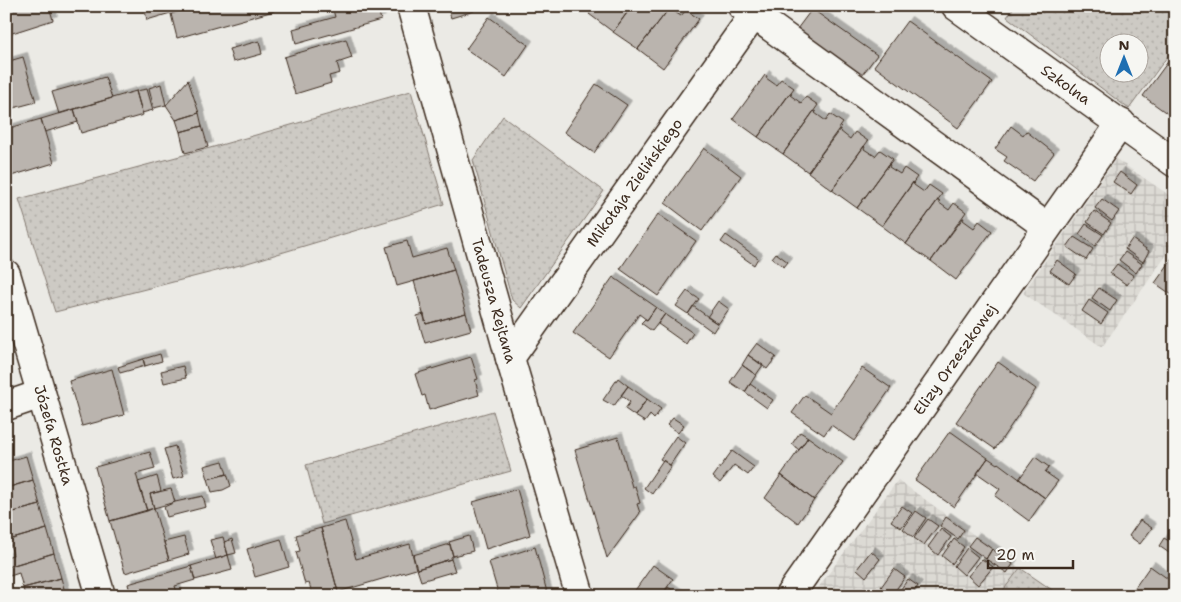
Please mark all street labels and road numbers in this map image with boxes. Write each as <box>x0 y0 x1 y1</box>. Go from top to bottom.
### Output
street label: Szkolna <box>1037 60 1095 110</box>
street label: Mikołaja Zielińskiego <box>582 114 687 251</box>
street label: Tadeusza Rejtana <box>467 236 521 366</box>
street label: Elizy Orzeszkowej <box>909 300 1001 419</box>
street label: Józefa Rostka <box>29 383 78 488</box>

